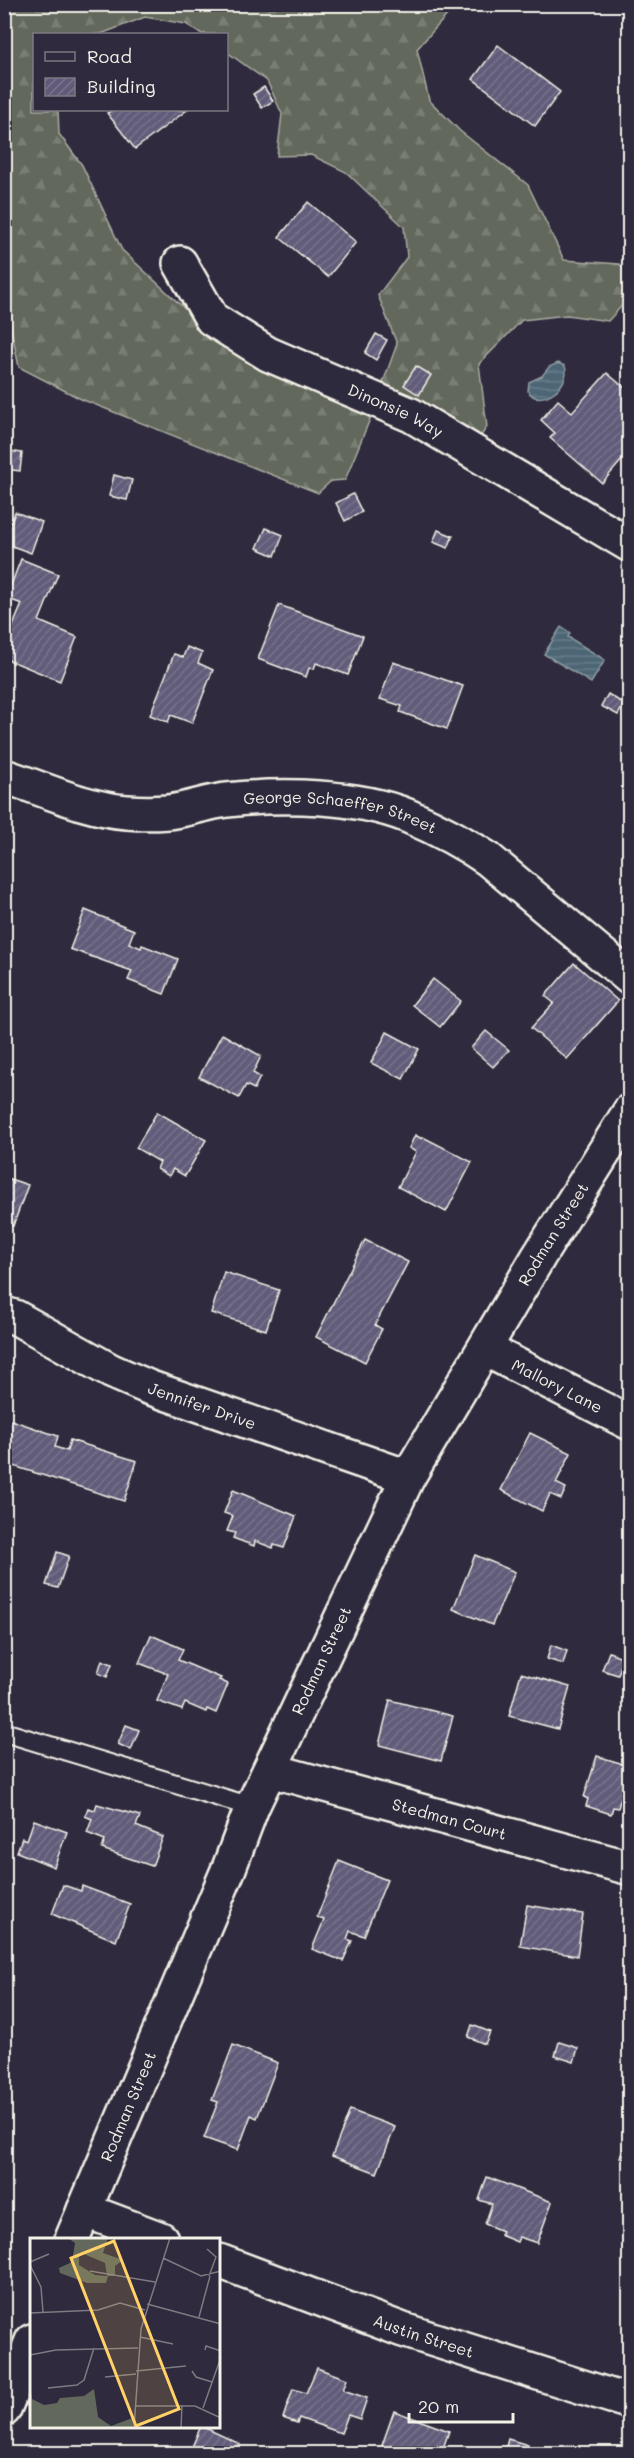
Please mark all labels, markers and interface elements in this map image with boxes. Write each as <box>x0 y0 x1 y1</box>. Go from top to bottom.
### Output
legend <box>33 33 228 111</box>
text: Road <box>87 44 132 68</box>
text: Building <box>87 74 155 98</box>
street label: Dinonsie Way <box>345 378 447 442</box>
street label: George Schaeffer Street <box>243 786 441 838</box>
street label: Rodman Street <box>513 1178 593 1289</box>
street label: Mallory Lane <box>509 1354 606 1417</box>
street label: Jennifer Drive <box>145 1377 259 1434</box>
street label: Rodman Street <box>286 1603 355 1718</box>
street label: Stedman Court <box>390 1793 509 1844</box>
street label: Rodman Street <box>95 2048 160 2164</box>
inset map <box>30 2238 220 2428</box>
street label: Austin Street <box>371 2309 477 2362</box>
scale bar <box>409 2386 512 2424</box>
text: 20 m <box>418 2394 459 2418</box>

